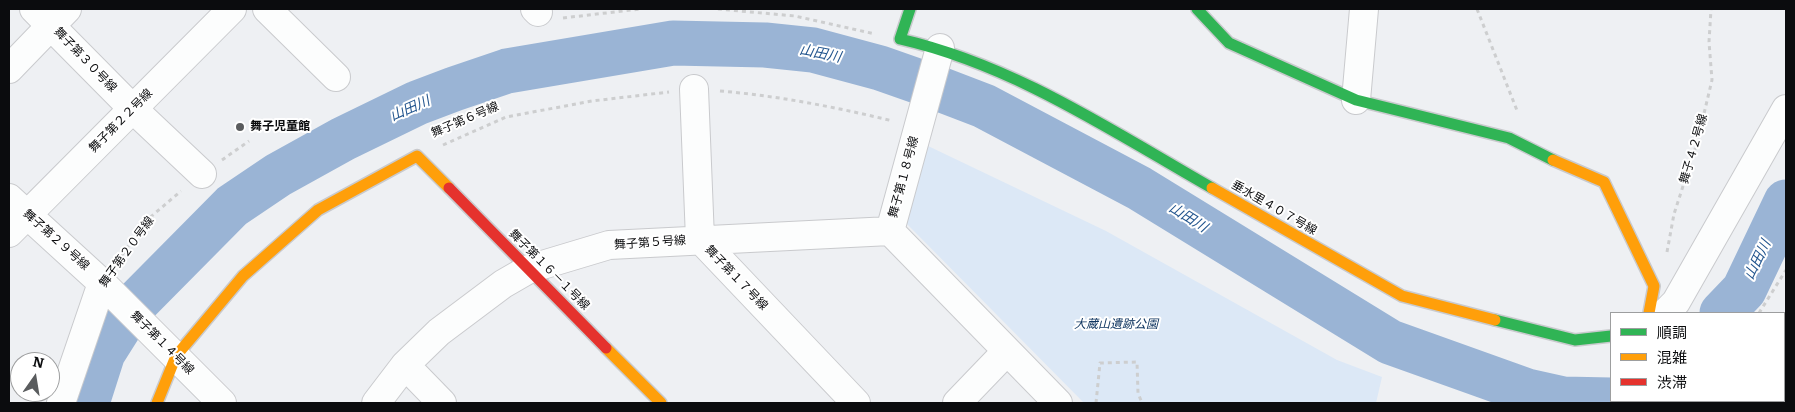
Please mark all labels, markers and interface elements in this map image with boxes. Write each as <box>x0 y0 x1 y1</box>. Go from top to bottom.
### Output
street label: 舞子第３０号線 <box>51 25 119 95</box>
water label: 山田川 <box>798 42 842 66</box>
street label: 舞子第２２号線 <box>86 86 156 156</box>
water label: 山田川 <box>387 93 433 125</box>
street label: 舞子第６号線 <box>429 99 501 141</box>
street label: 舞子４２号線 <box>1677 112 1711 186</box>
place label: 舞子児童館 <box>250 120 310 134</box>
marker: 舞子児童館 <box>234 121 246 133</box>
street label: 舞子第１８号線 <box>886 135 922 219</box>
street label: 垂水里４０７号線 <box>1229 178 1319 238</box>
water label: 山田川 <box>1166 200 1210 236</box>
street label: 舞子第２９号線 <box>20 207 92 273</box>
street label: 舞子第２０号線 <box>96 214 158 290</box>
street label: 舞子第１６－１号線 <box>506 227 592 313</box>
street label: 舞子第５号線 <box>614 233 686 253</box>
water label: 山田川 <box>1741 237 1775 283</box>
street label: 舞子第１７号線 <box>702 243 770 313</box>
street label: 舞子第１４号線 <box>127 308 197 378</box>
legend <box>1610 312 1785 402</box>
park label: 大蔵山遺跡公園 <box>1074 318 1158 332</box>
text: 順調 <box>1657 324 1687 342</box>
text: 混雑 <box>1657 349 1687 367</box>
north arrow <box>10 352 60 402</box>
text: N <box>31 353 45 372</box>
text: 渋滞 <box>1657 374 1687 392</box>

